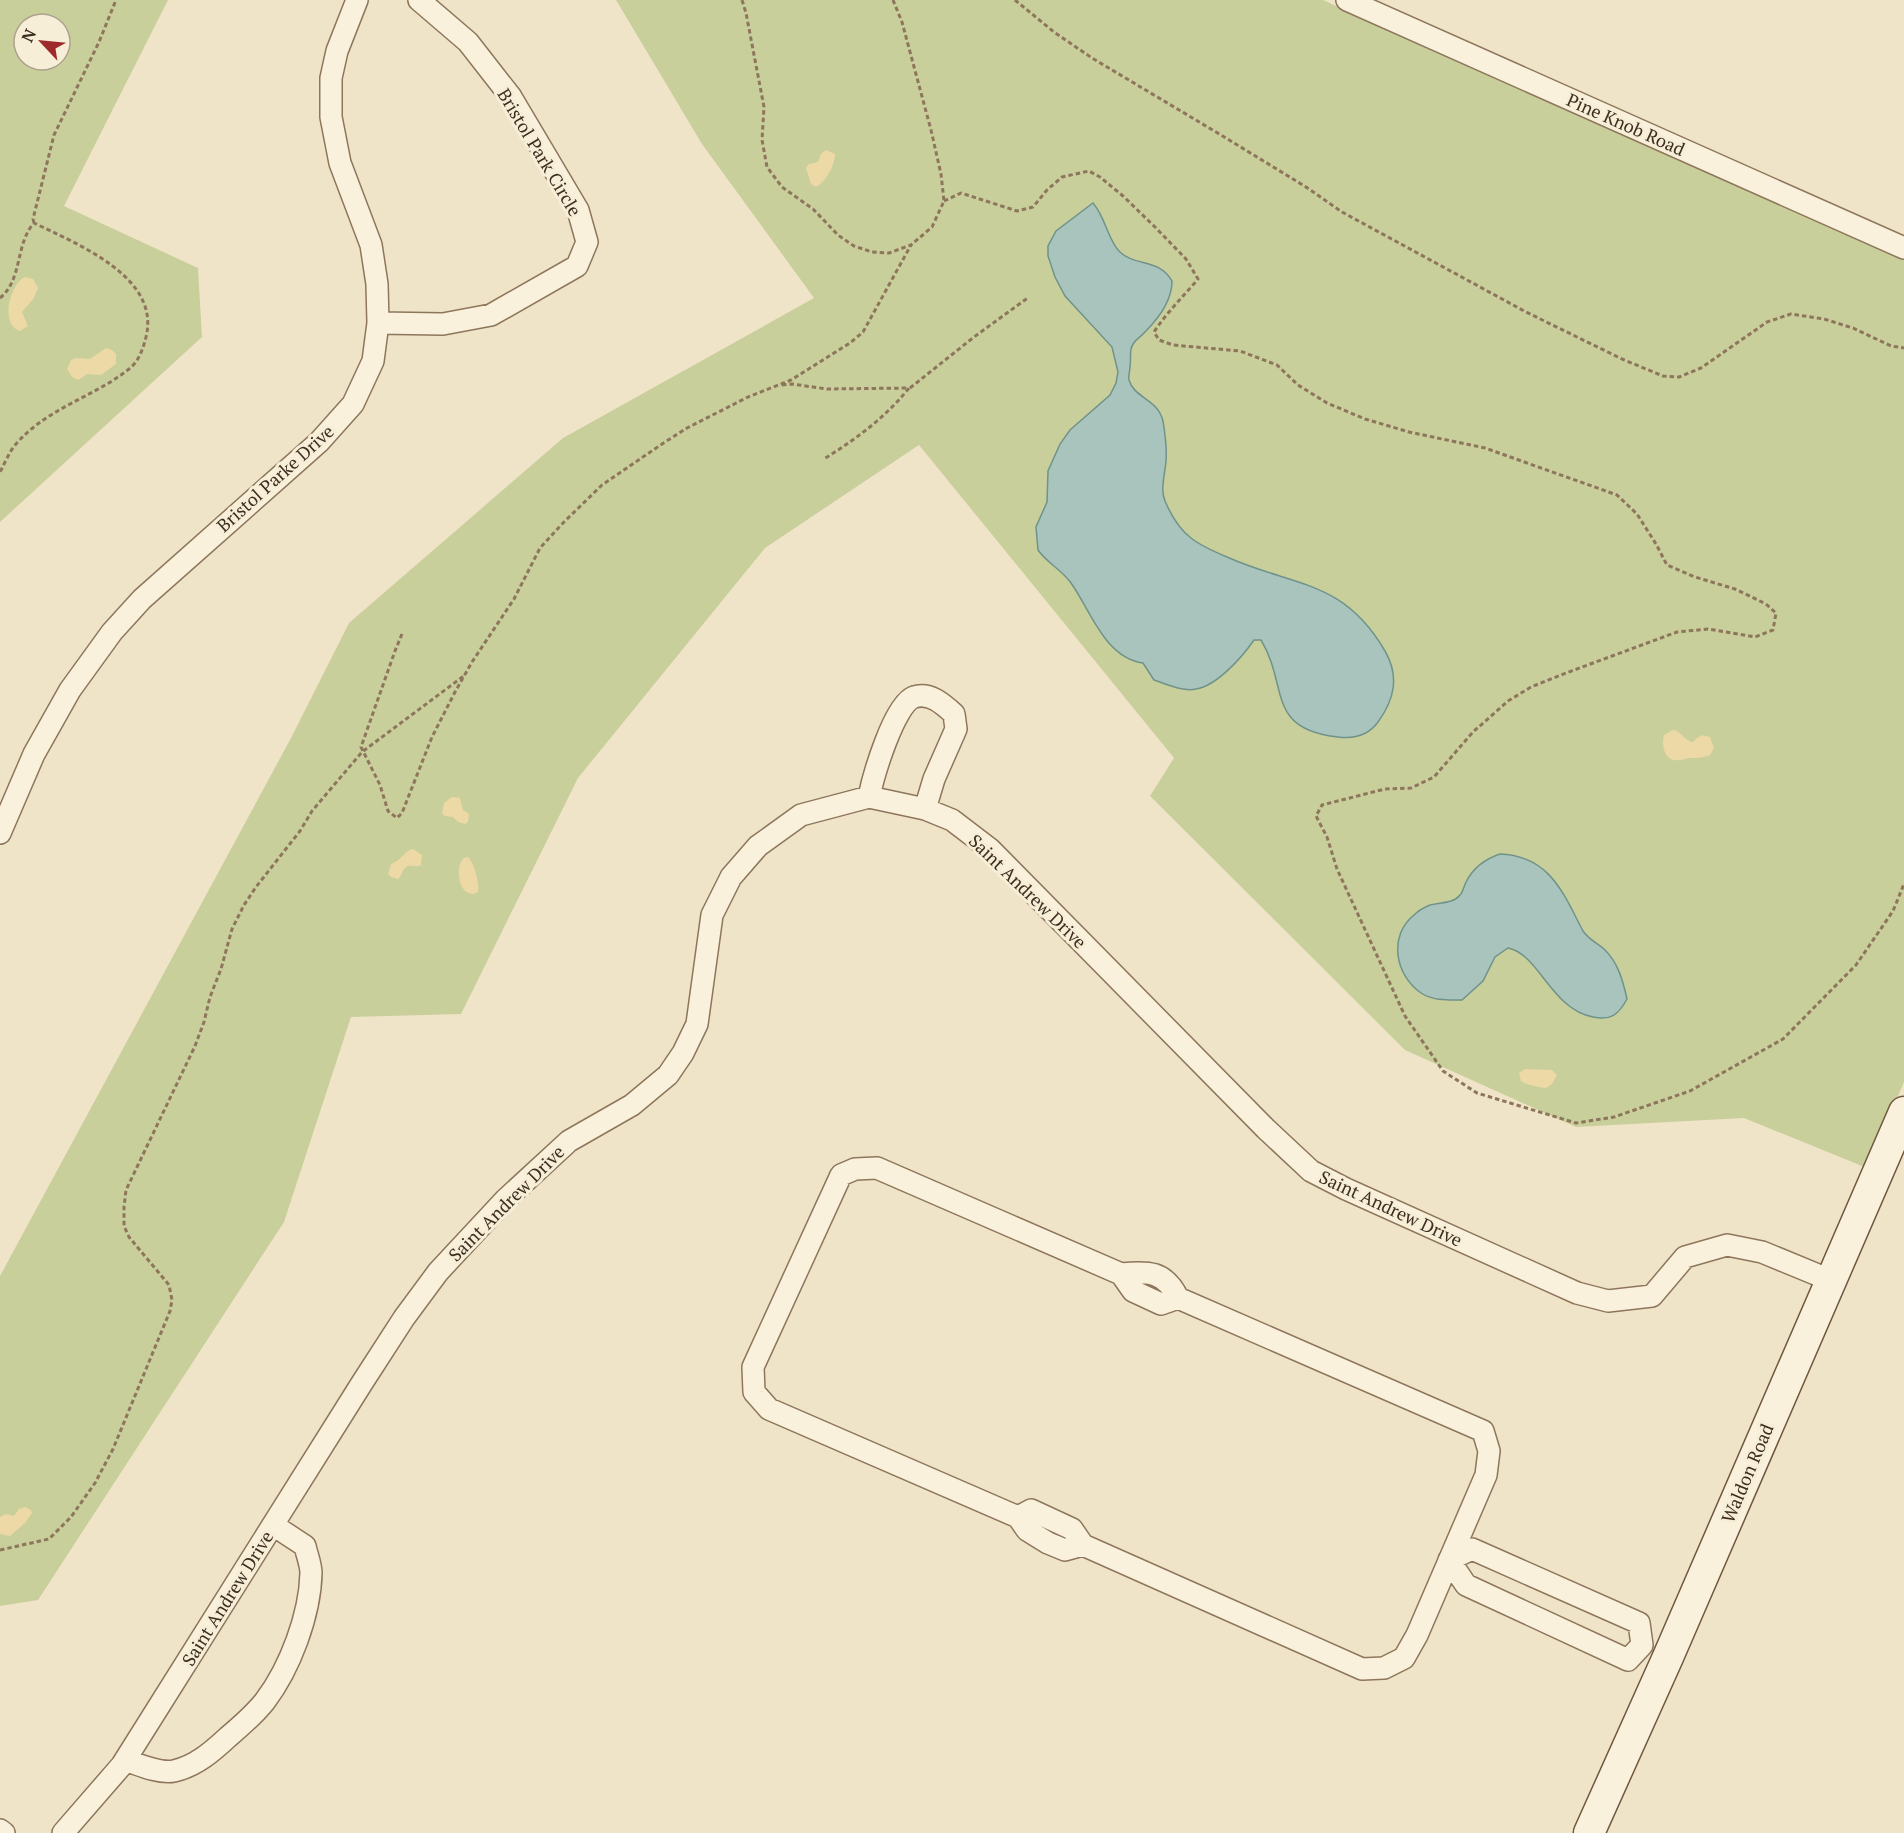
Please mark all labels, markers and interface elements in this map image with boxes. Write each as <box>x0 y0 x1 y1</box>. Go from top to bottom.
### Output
north arrow <box>12 12 72 72</box>
text: N <box>16 25 41 46</box>
street label: Bristol Park Circle <box>492 84 588 220</box>
street label: Pine Knob Road <box>1563 87 1689 161</box>
street label: Bristol Parke Drive <box>211 419 339 537</box>
street label: Saint Andrew Drive <box>964 829 1092 953</box>
street label: Saint Andrew Drive <box>443 1140 569 1266</box>
street label: Saint Andrew Drive <box>1316 1164 1466 1252</box>
street label: Waldon Road <box>1715 1420 1779 1526</box>
street label: Saint Andrew Drive <box>176 1526 278 1670</box>

